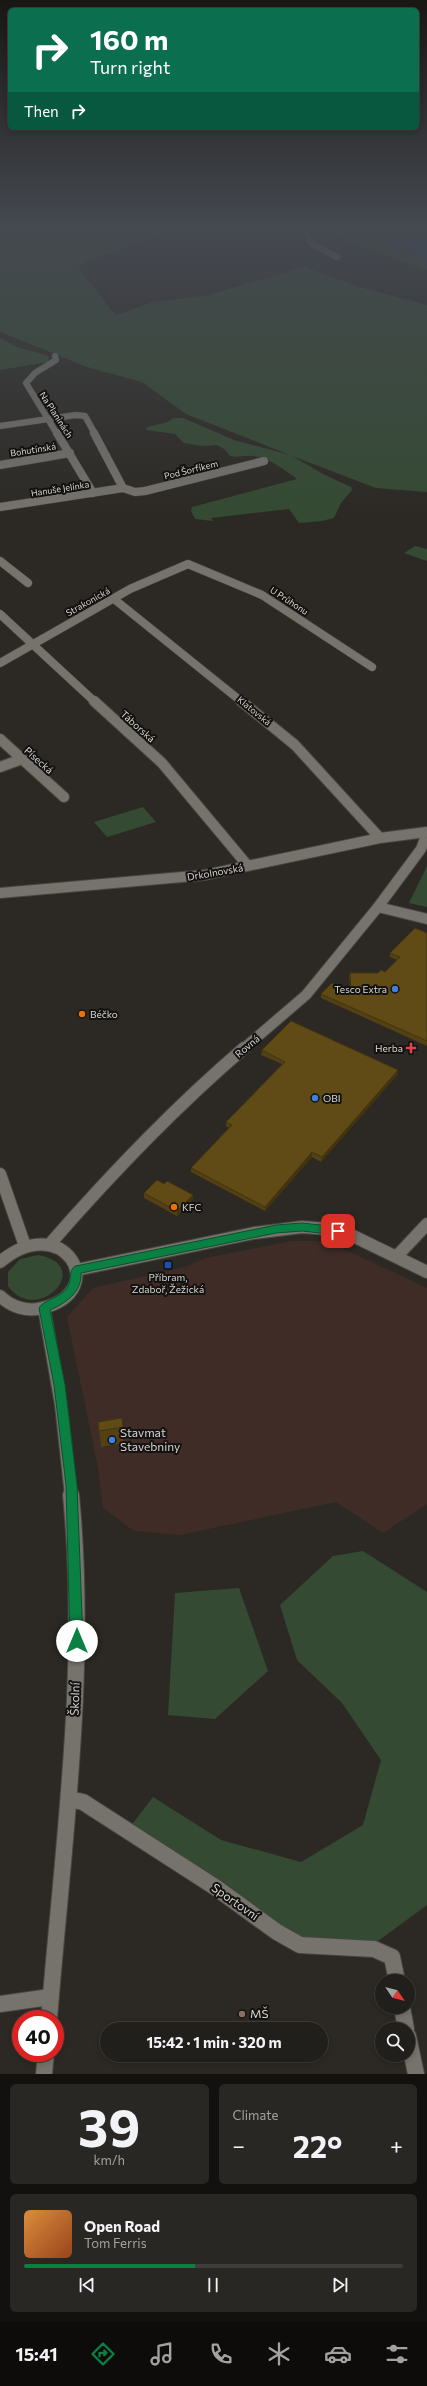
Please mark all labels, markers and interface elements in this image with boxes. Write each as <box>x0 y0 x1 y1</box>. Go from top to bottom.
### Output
text: 160 m <box>90 22 168 56</box>
icon: right <box>24 24 76 76</box>
text: Turn right <box>90 56 170 78</box>
icon: right <box>67 100 89 122</box>
text: Then <box>24 102 59 120</box>
street label: Na Planinách <box>37 390 75 440</box>
street label: Bohutínská <box>9 440 57 459</box>
street label: Pod Šorfíkem <box>163 456 219 482</box>
street label: Hanuše Jelínka <box>30 478 90 499</box>
street label: U Průhonu <box>268 584 310 617</box>
street label: Strakonická <box>64 585 112 618</box>
street label: Klatovská <box>235 694 274 728</box>
street label: Táborská <box>119 708 157 744</box>
street label: Písecká <box>22 744 56 776</box>
street label: Drkolnovská <box>186 861 244 883</box>
place label: Tesco Extra <box>334 983 387 995</box>
marker: Tesco Extra <box>390 984 400 994</box>
place label: Béčko <box>90 1008 118 1020</box>
marker: Béčko <box>77 1009 87 1019</box>
street label: Rovná <box>232 1032 262 1060</box>
place label: Herba <box>375 1042 403 1054</box>
marker: Herba <box>406 1043 416 1053</box>
place label: OBI <box>323 1092 340 1104</box>
marker: OBI <box>310 1093 320 1103</box>
place label: KFC <box>182 1201 201 1213</box>
marker: KFC <box>169 1202 179 1212</box>
pin <box>321 1214 355 1248</box>
icon: arrive <box>327 1220 349 1242</box>
marker: Příbram, Zdaboř, Žežická <box>163 1260 173 1270</box>
place label: Příbram, Zdaboř, Žežická <box>132 1271 204 1295</box>
place label: Stavmat Stavebniny <box>120 1425 180 1453</box>
marker: Stavmat Stavebniny <box>107 1435 117 1445</box>
position arrow <box>56 1620 98 1662</box>
street label: Školní <box>66 1681 82 1716</box>
street label: Sportovní <box>209 1880 262 1923</box>
north arrow <box>375 1974 415 2014</box>
map controls <box>375 1974 415 2062</box>
place label: MŠ <box>250 2006 269 2020</box>
marker: MŠ <box>237 2009 247 2019</box>
speed limit sign: 40 <box>12 2010 64 2062</box>
button: search <box>375 2022 415 2062</box>
text: 15:42 · 1 min · 320 m <box>146 2033 282 2051</box>
text: 39 <box>78 2094 140 2158</box>
text: Climate <box>233 2107 278 2123</box>
text: 22° <box>293 2127 342 2164</box>
text: − <box>233 2132 245 2159</box>
text: + <box>390 2132 403 2159</box>
text: km/h <box>93 2152 125 2168</box>
text: Open Road <box>84 2217 160 2235</box>
text: Tom Ferris <box>84 2235 147 2251</box>
icon: previous <box>76 2274 98 2296</box>
icon: pause <box>202 2274 224 2296</box>
icon: next <box>329 2274 351 2296</box>
icon: directions <box>89 2340 117 2368</box>
icon: music <box>148 2340 176 2368</box>
icon: phone <box>207 2340 235 2368</box>
icon: climate <box>265 2340 293 2368</box>
icon: car <box>324 2340 352 2368</box>
icon: filters <box>383 2340 411 2368</box>
text: 15:41 <box>15 2343 58 2365</box>

